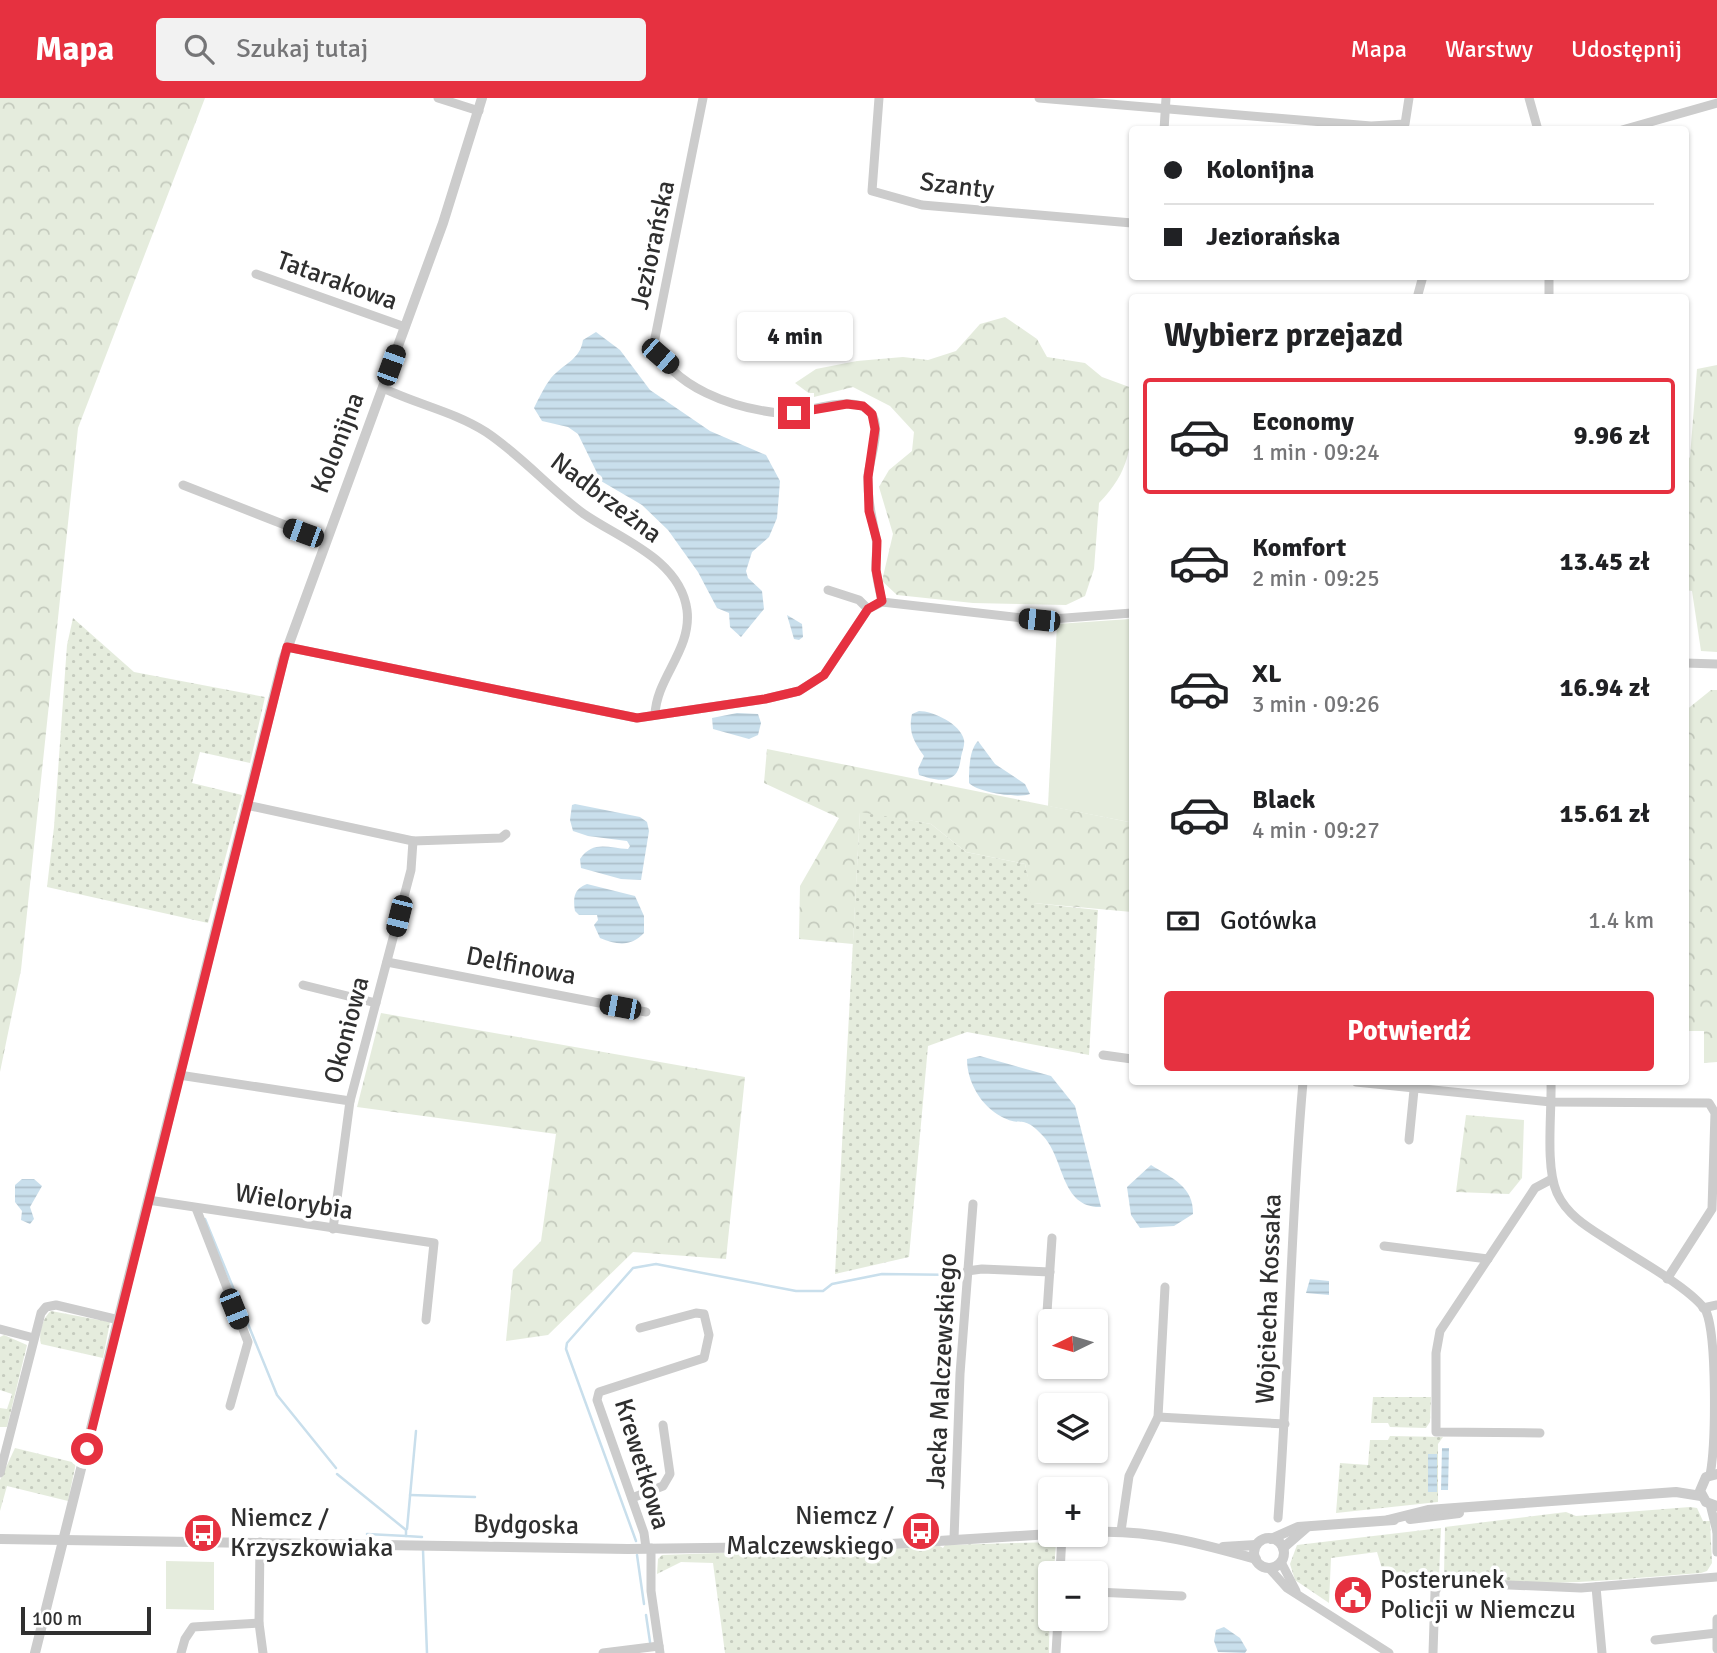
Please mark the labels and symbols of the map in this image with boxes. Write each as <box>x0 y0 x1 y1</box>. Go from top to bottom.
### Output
street label: Szanty <box>918 166 996 206</box>
street label: Jeziorańska <box>624 178 682 312</box>
street label: Tatarakowa <box>272 244 402 318</box>
callout: 4 min <box>736 312 852 360</box>
car <box>638 334 683 378</box>
car <box>374 342 409 388</box>
street label: Kolonijna <box>304 388 372 498</box>
route end <box>778 397 810 429</box>
street label: Nadbrzeżna <box>544 446 668 550</box>
car <box>280 516 327 550</box>
car <box>1018 607 1061 633</box>
car <box>384 893 415 939</box>
street label: Delfinowa <box>463 940 579 992</box>
street label: Okoniowa <box>317 973 377 1087</box>
car <box>598 993 643 1021</box>
street label: Wielorybia <box>233 1177 355 1227</box>
street label: Wojciecha Kossaka <box>1249 1193 1289 1405</box>
street label: Jacka Malczewskiego <box>920 1252 964 1490</box>
car <box>217 1286 252 1332</box>
north arrow <box>1038 1309 1108 1379</box>
street label: Krewetkowa <box>607 1395 677 1533</box>
route start <box>71 1433 103 1465</box>
place label: Niemcz / Malczewskiego <box>726 1500 894 1562</box>
place label: Niemcz / Krzyszkowiaka <box>230 1502 393 1564</box>
street label: Bydgoska <box>473 1508 579 1542</box>
bus stop icon: Niemcz / Malczewskiego <box>900 1510 942 1552</box>
bus stop icon: Niemcz / Krzyszkowiaka <box>182 1512 224 1554</box>
place label: Posterunek Policji w Niemczu <box>1380 1564 1576 1626</box>
public building icon: Posterunek Policji w Niemczu <box>1332 1574 1374 1616</box>
scale bar <box>21 1604 150 1636</box>

